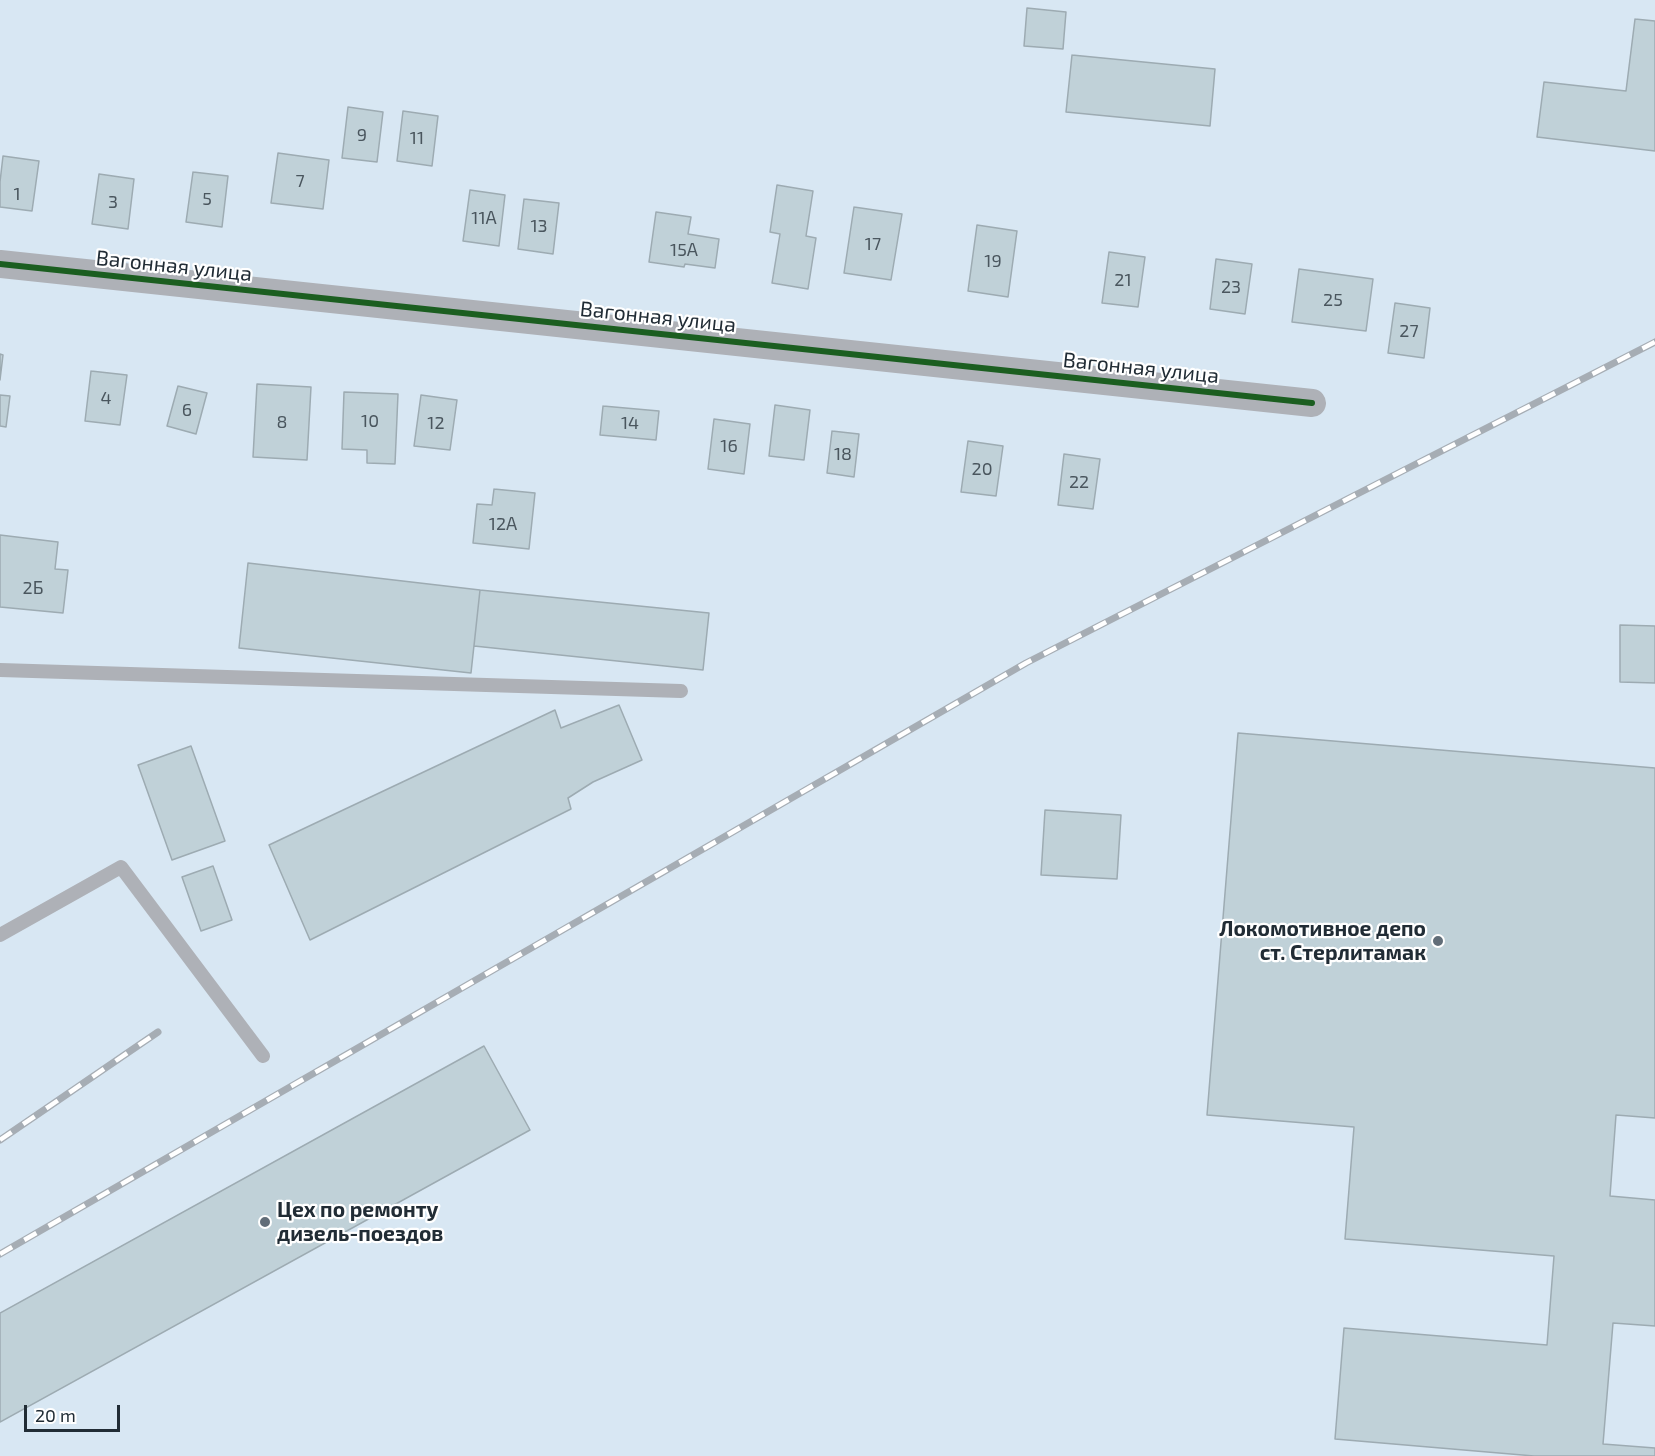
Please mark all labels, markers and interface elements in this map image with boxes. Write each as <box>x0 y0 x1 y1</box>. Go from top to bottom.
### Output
house number: 9 <box>357 124 367 146</box>
house number: 11 <box>410 127 424 149</box>
house number: 7 <box>295 170 305 192</box>
house number: 1 <box>13 183 21 205</box>
house number: 5 <box>202 188 212 210</box>
house number: 3 <box>108 191 118 213</box>
house number: 11А <box>471 207 497 229</box>
house number: 13 <box>530 215 548 237</box>
house number: 17 <box>865 233 881 255</box>
house number: 15А <box>670 239 698 261</box>
street label: Вагонная улица <box>95 245 253 287</box>
house number: 19 <box>984 250 1002 272</box>
house number: 21 <box>1114 269 1132 291</box>
house number: 23 <box>1221 276 1241 298</box>
house number: 25 <box>1323 289 1343 311</box>
street label: Вагонная улица <box>579 296 737 338</box>
house number: 27 <box>1399 320 1419 342</box>
street label: Вагонная улица <box>1062 347 1220 389</box>
house number: 4 <box>100 387 112 409</box>
house number: 6 <box>182 399 192 421</box>
house number: 10 <box>361 410 379 432</box>
house number: 8 <box>277 411 287 433</box>
house number: 12 <box>427 412 445 434</box>
house number: 14 <box>621 412 639 434</box>
house number: 16 <box>720 435 738 457</box>
house number: 18 <box>834 443 852 465</box>
house number: 20 <box>972 458 992 480</box>
house number: 22 <box>1069 471 1089 493</box>
house number: 12А <box>489 513 517 535</box>
house number: 2Б <box>23 577 43 599</box>
place label: Локомотивное депо ст. Стерлитамак <box>1219 916 1426 966</box>
marker: Локомотивное депо ст. Стерлитамак <box>1431 934 1445 948</box>
place label: Цех по ремонту дизель-поездов <box>277 1197 443 1247</box>
marker: Цех по ремонту дизель-поездов <box>258 1215 272 1229</box>
scale bar <box>27 1393 123 1431</box>
text: 20 m <box>35 1404 76 1426</box>

